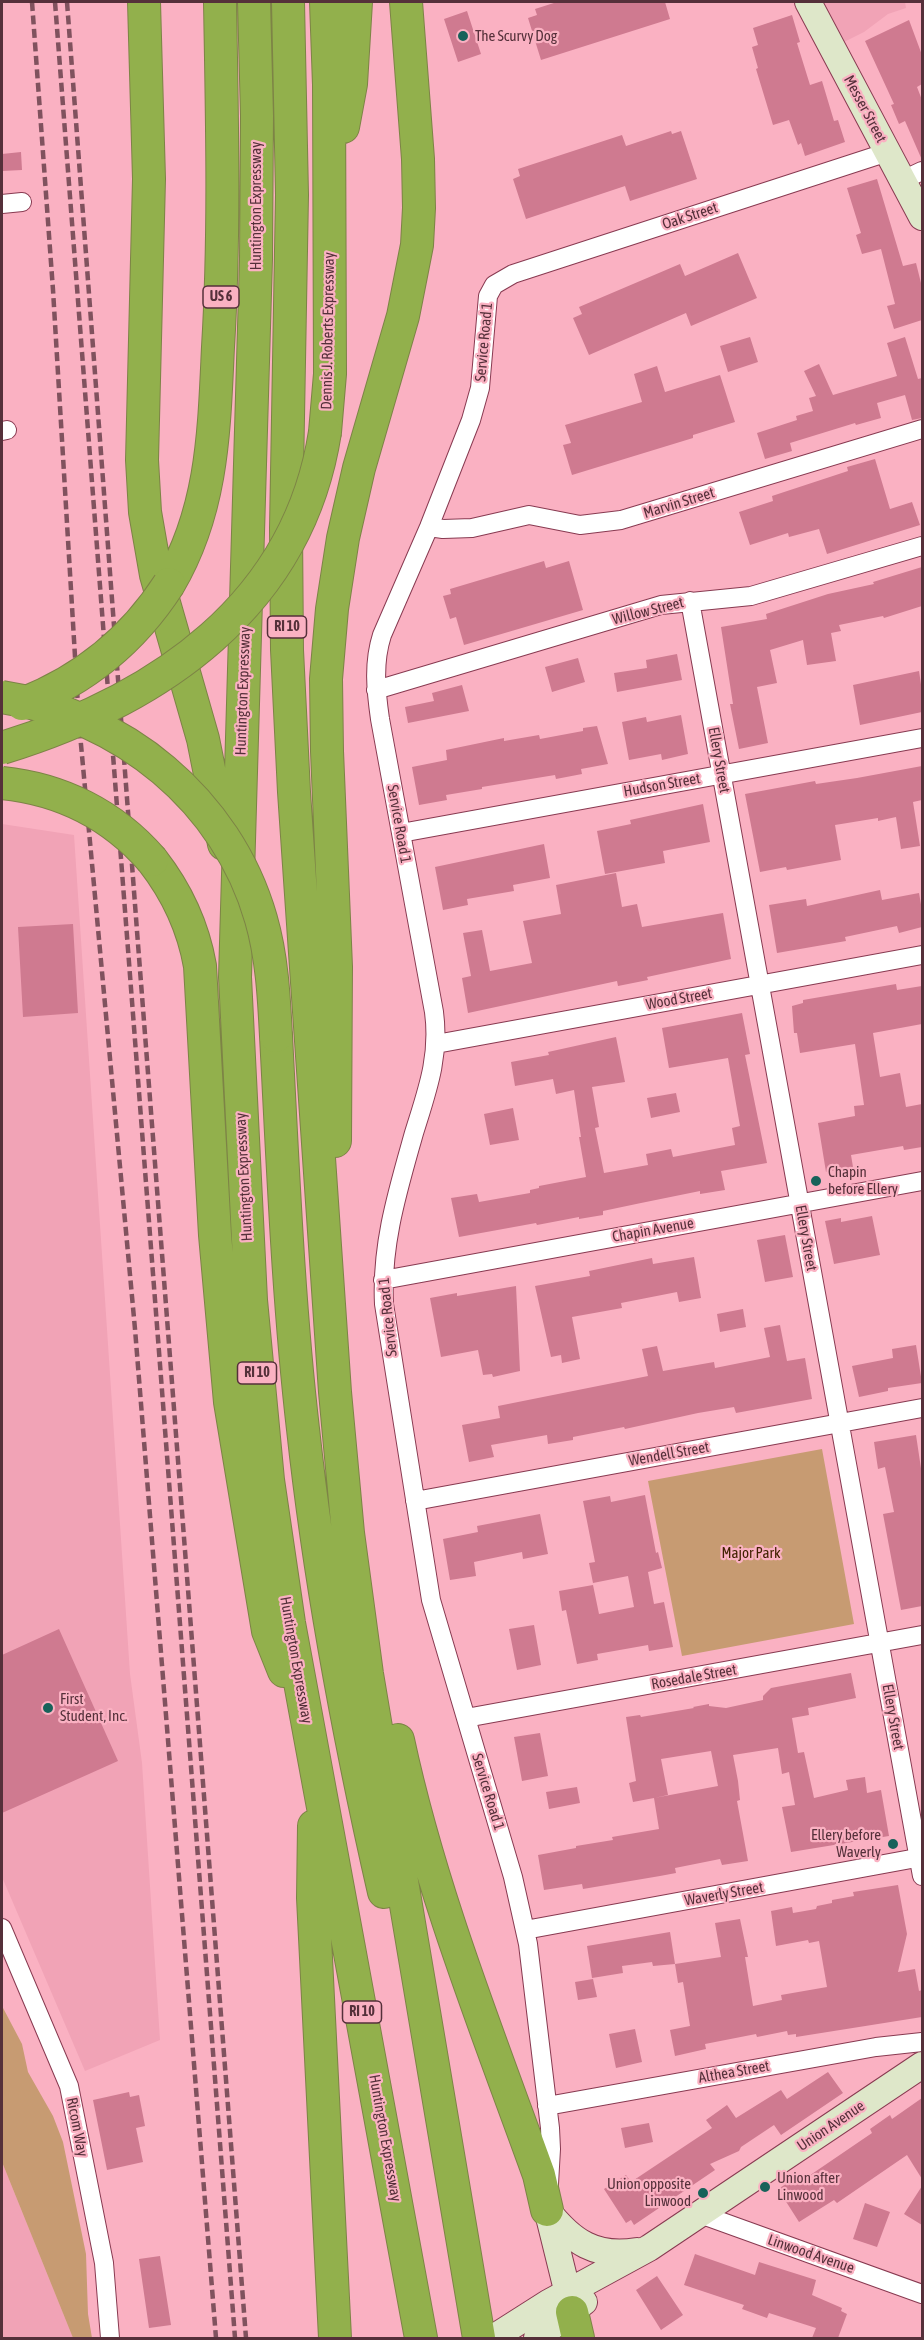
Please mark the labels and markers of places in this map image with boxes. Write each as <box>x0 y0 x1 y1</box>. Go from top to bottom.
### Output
place label: The Scurvy Dog <box>475 27 557 45</box>
marker: The Scurvy Dog <box>456 29 470 43</box>
place label: Chapin before Ellery <box>828 1163 898 1198</box>
marker: Chapin before Ellery <box>809 1174 823 1188</box>
place label: First Student, Inc. <box>60 1690 127 1725</box>
marker: First Student, Inc. <box>41 1701 55 1715</box>
place label: Ellery before Waverly <box>811 1826 881 1861</box>
marker: Ellery before Waverly <box>886 1837 900 1851</box>
place label: Union after Linwood <box>777 2169 839 2204</box>
place label: Union opposite Linwood <box>607 2175 691 2210</box>
marker: Union after Linwood <box>758 2180 772 2194</box>
marker: Union opposite Linwood <box>696 2186 710 2200</box>

